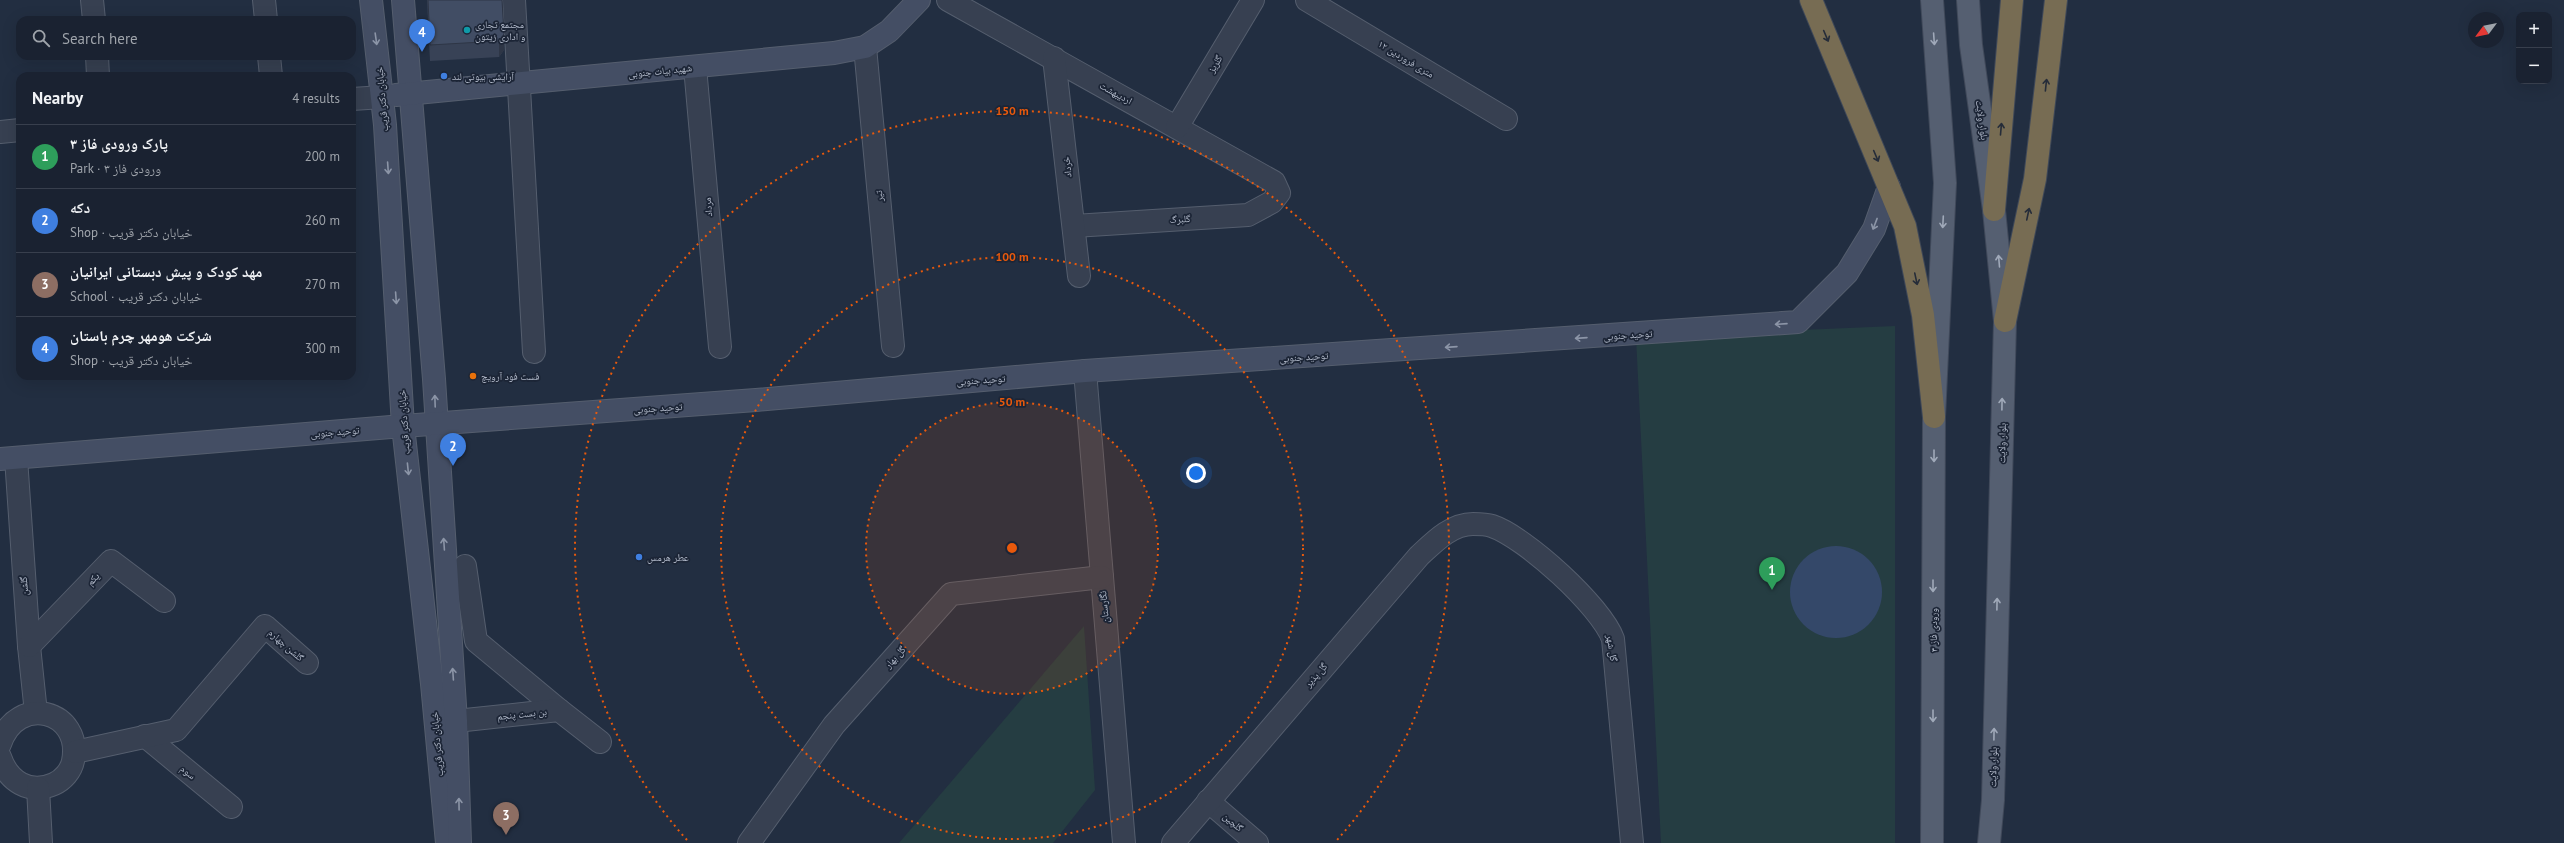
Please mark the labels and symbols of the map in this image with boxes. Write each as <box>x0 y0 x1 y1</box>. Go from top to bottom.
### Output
north arrow <box>2468 12 2504 48</box>
place label: مجتمع تجاری و اداری زیتون <box>475 18 526 43</box>
pin: 4 <box>409 19 435 52</box>
marker: مجتمع تجاری و اداری زیتون <box>462 25 472 35</box>
one-way arrow <box>1822 30 1830 42</box>
one-way arrow <box>372 32 379 45</box>
one-way arrow <box>1931 32 1938 45</box>
street label: ۱۲ متری فروردین <box>1376 37 1437 81</box>
street label: گلریز <box>1204 52 1226 76</box>
street label: شهید بیات جنوبی <box>627 61 693 81</box>
street label: خیابان دکتر قریب <box>373 66 391 132</box>
place label: آرایشی بیوتی لند <box>452 70 514 83</box>
marker: آرایشی بیوتی لند <box>439 71 449 81</box>
street label: اردیبهشت <box>1097 79 1135 107</box>
one-way arrow <box>2042 79 2050 92</box>
street label: بلوار ولایت <box>1973 99 1991 141</box>
text: 150 m <box>995 103 1029 118</box>
one-way arrow <box>1997 123 2004 136</box>
one-way arrow <box>1872 150 1880 162</box>
street label: خرداد <box>1059 155 1075 178</box>
one-way arrow <box>384 161 391 174</box>
street label: تیر <box>872 190 886 203</box>
street label: مرداد <box>701 196 715 217</box>
one-way arrow <box>2024 208 2032 221</box>
street label: گلبرگ <box>1169 212 1191 226</box>
one-way arrow <box>1939 215 1947 228</box>
one-way arrow <box>1871 218 1879 230</box>
text: 100 m <box>995 249 1029 264</box>
one-way arrow <box>1995 255 2002 268</box>
one-way arrow <box>1912 272 1920 285</box>
one-way arrow <box>392 291 400 304</box>
one-way arrow <box>1775 320 1788 327</box>
street label: توحید جنوبی <box>1603 327 1653 343</box>
one-way arrow <box>1575 335 1588 342</box>
one-way arrow <box>1445 344 1458 351</box>
street label: توحید جنوبی <box>1279 349 1329 365</box>
place label: فست فود آرویچ <box>481 370 539 383</box>
marker: فست فود آرویچ <box>468 371 478 381</box>
street label: توحید جنوبی <box>956 372 1006 388</box>
street label: خیابان دکتر قریب <box>395 389 413 455</box>
text: 50 m <box>999 394 1025 409</box>
one-way arrow <box>431 395 438 408</box>
one-way arrow <box>1999 398 2006 411</box>
street label: توحید جنوبی <box>633 400 683 416</box>
street label: توحید جنوبی <box>310 423 360 441</box>
street label: بلوار ولایت <box>1995 423 2009 463</box>
pin: 2 <box>440 433 466 466</box>
one-way arrow <box>1930 449 1938 462</box>
one-way arrow <box>404 462 411 475</box>
your location <box>1186 463 1206 483</box>
one-way arrow <box>441 538 448 551</box>
centre of rings <box>1005 541 1019 555</box>
place label: عطر هرمس <box>647 551 689 564</box>
marker: عطر هرمس <box>634 552 644 562</box>
pin: 1 <box>1759 557 1785 590</box>
street label: یکم <box>84 570 103 589</box>
street label: گلشن <box>17 575 31 596</box>
one-way arrow <box>1929 579 1937 592</box>
street label: نگارستان <box>1096 590 1112 624</box>
one-way arrow <box>1994 598 2001 611</box>
street label: ورودی فاز ۳ <box>1927 608 1940 652</box>
street label: گلشن چهارم <box>265 626 307 665</box>
street label: گل شهر <box>1603 633 1621 663</box>
street label: گل بهار <box>881 643 909 672</box>
street label: گل پذیر <box>1301 660 1331 691</box>
one-way arrow <box>450 668 457 681</box>
street label: بن بست پنجم <box>497 705 548 724</box>
one-way arrow <box>1929 709 1937 722</box>
street label: خیابان دکتر قریب <box>428 711 446 777</box>
one-way arrow <box>1990 728 1998 741</box>
street label: بلوار ولایت <box>1986 747 2000 787</box>
street label: سوم <box>177 762 199 783</box>
one-way arrow <box>455 798 463 811</box>
pin: 3 <box>493 802 519 835</box>
street label: گلچین <box>1220 810 1246 835</box>

